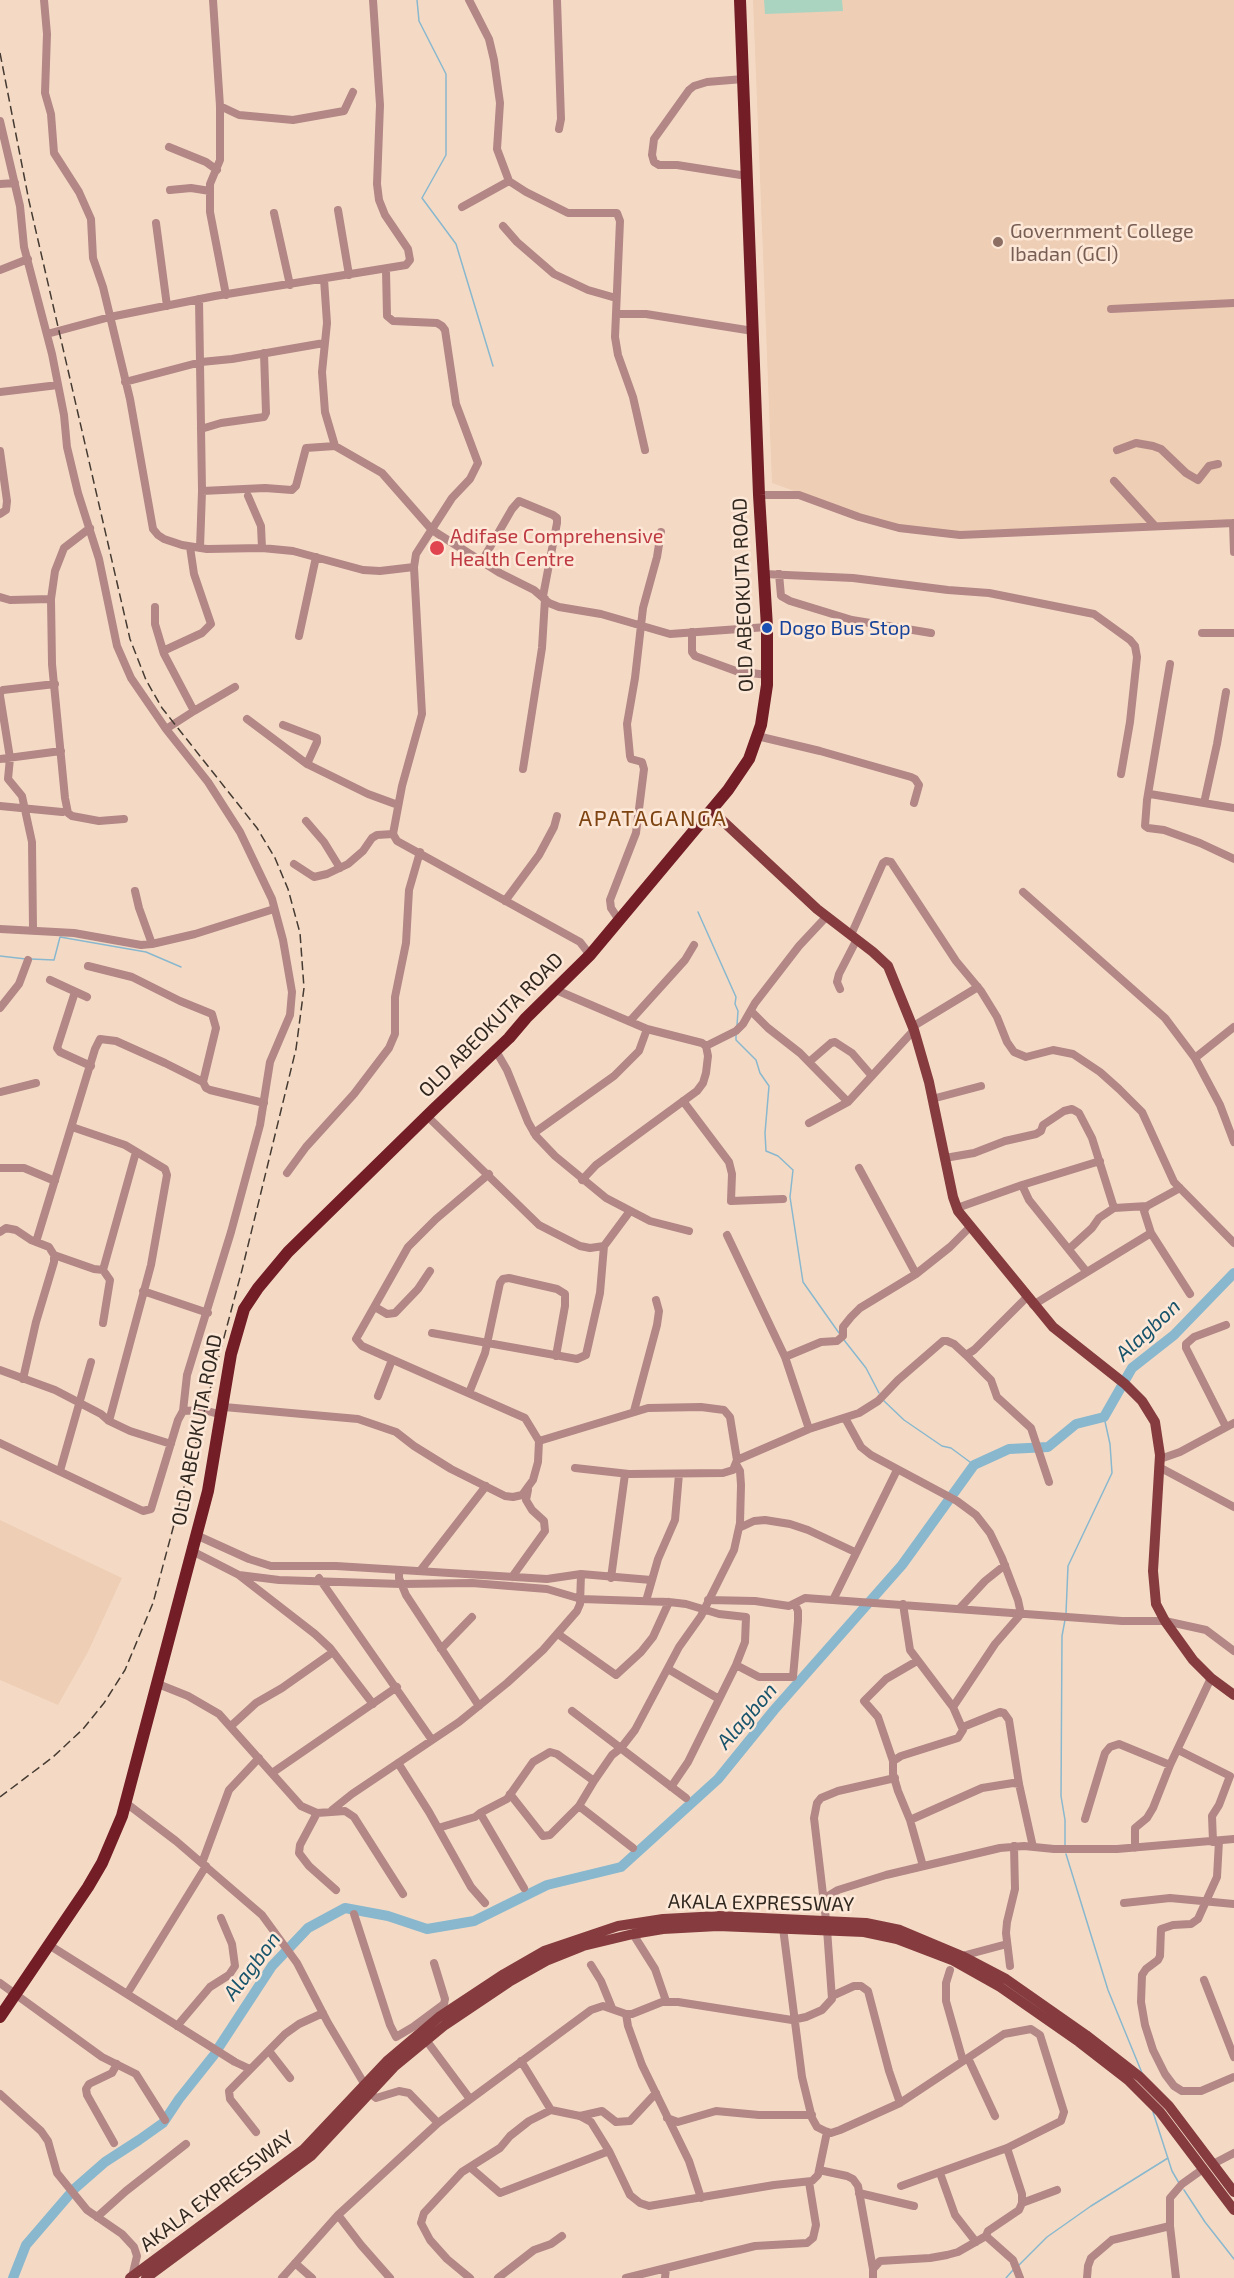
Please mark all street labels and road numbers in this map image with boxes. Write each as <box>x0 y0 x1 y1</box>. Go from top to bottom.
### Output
street label: OLD ABEOKUTA ROAD <box>728 497 758 693</box>
street label: OLD ABEOKUTA ROAD <box>414 948 568 1102</box>
street label: OLD ABEOKUTA ROAD <box>167 1332 227 1528</box>
street label: AKALA EXPRESSWAY <box>668 1889 854 1917</box>
street label: AKALA EXPRESSWAY <box>135 2125 299 2257</box>

